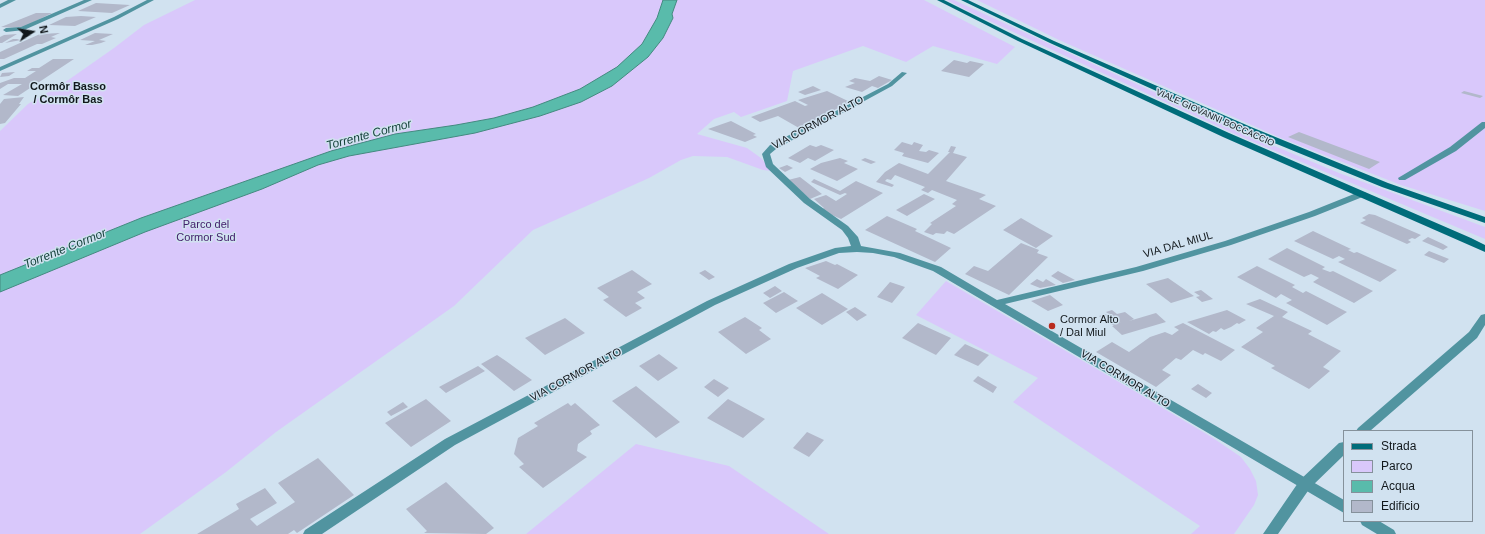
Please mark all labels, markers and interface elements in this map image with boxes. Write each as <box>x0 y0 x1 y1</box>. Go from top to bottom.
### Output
north arrow <box>12 12 52 52</box>
text: N <box>37 24 50 35</box>
district label: Cormôr Basso / Cormôr Bas <box>30 80 106 106</box>
street label: VIALE GIOVANNI BOCCACCIO <box>1154 87 1276 149</box>
street label: VIA CORMOR ALTO <box>770 93 866 153</box>
water label: Torrente Cormor <box>325 117 413 153</box>
park label: Parco del Cormor Sud <box>176 218 236 244</box>
water label: Torrente Cormor <box>22 226 108 272</box>
street label: VIA DAL MIUL <box>1142 229 1214 261</box>
place label: Cormor Alto / Dal Miul <box>1060 313 1119 339</box>
marker: Cormor Alto / Dal Miul <box>1047 321 1057 331</box>
street label: VIA CORMOR ALTO <box>528 345 624 405</box>
street label: VIA CORMOR ALTO <box>1078 347 1172 411</box>
legend <box>1343 430 1473 522</box>
text: Strada <box>1381 439 1416 453</box>
text: Parco <box>1381 459 1412 473</box>
text: Acqua <box>1381 479 1415 493</box>
text: Edificio <box>1381 499 1420 513</box>

